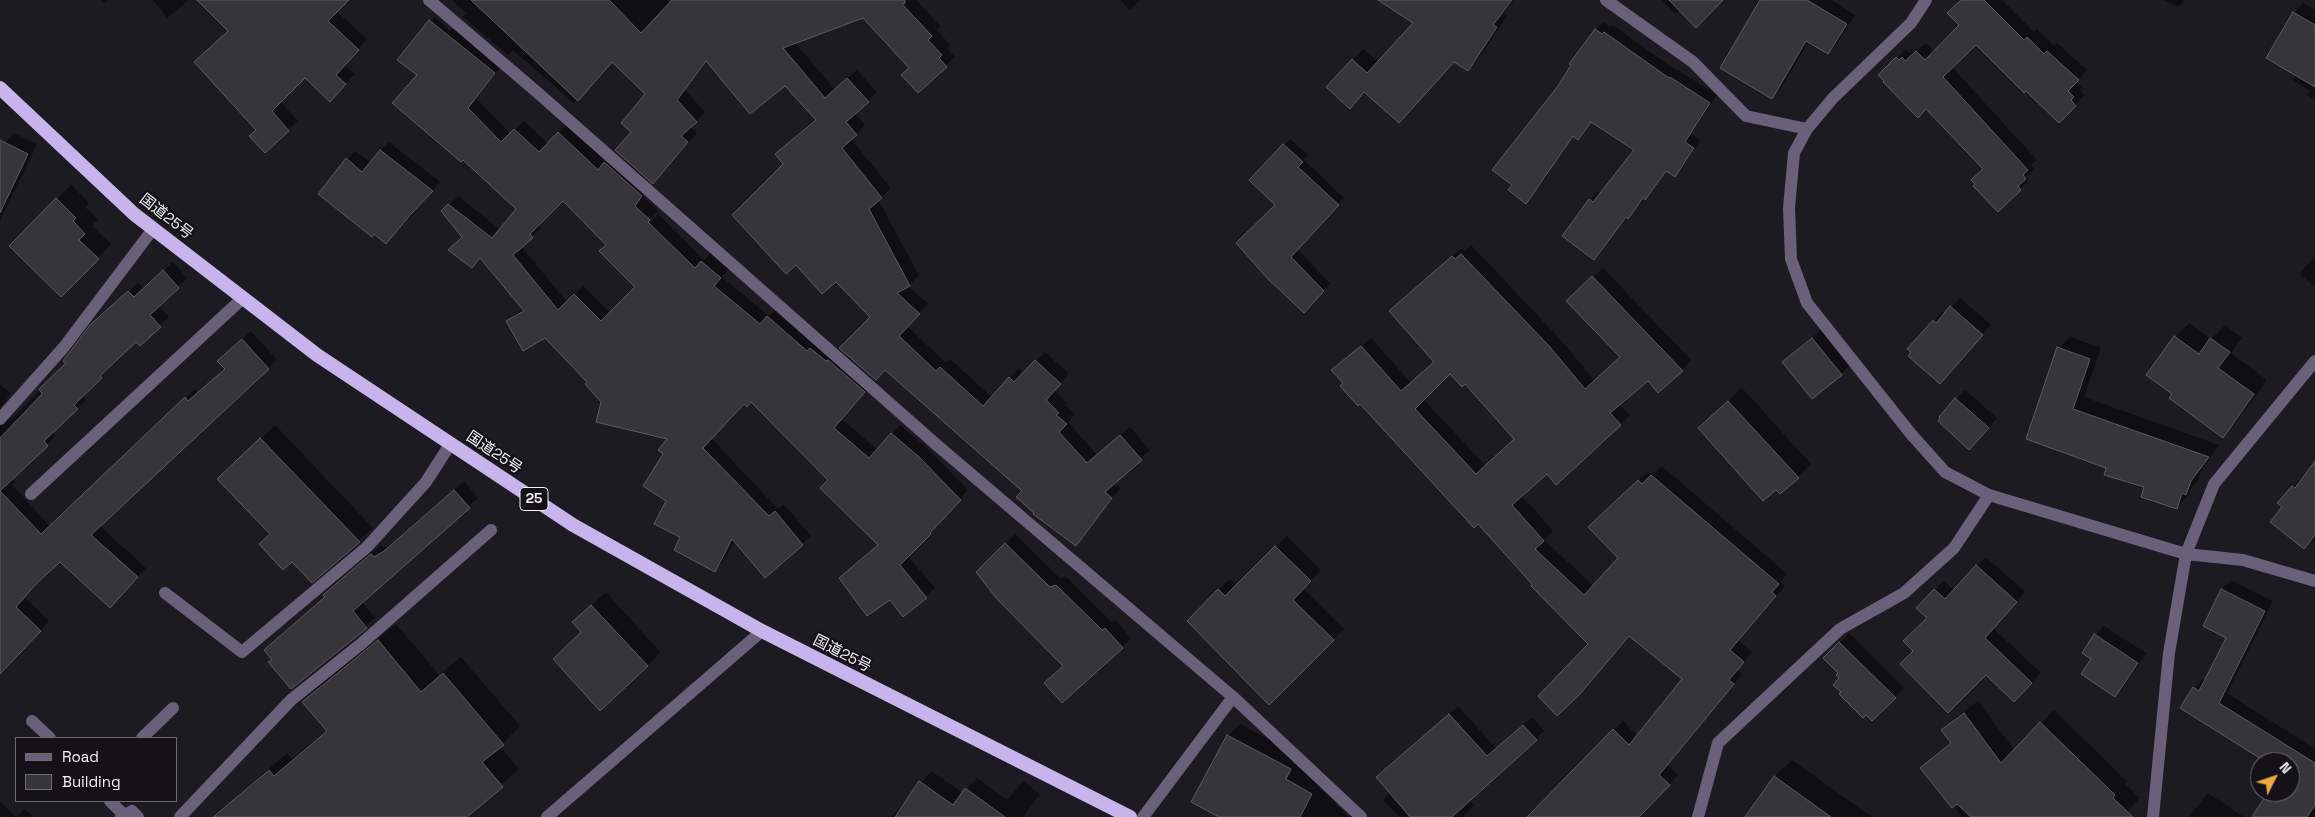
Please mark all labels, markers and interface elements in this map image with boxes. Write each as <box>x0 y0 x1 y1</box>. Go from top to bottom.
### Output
street label: 国道25号 <box>136 191 196 243</box>
street label: 国道25号 <box>463 428 525 478</box>
road number: 25 <box>520 488 548 510</box>
street label: 国道25号 <box>810 632 874 676</box>
legend <box>15 737 178 802</box>
text: Road <box>62 747 99 766</box>
north arrow <box>2250 752 2300 802</box>
text: N <box>2276 758 2295 777</box>
text: Building <box>62 772 121 791</box>

